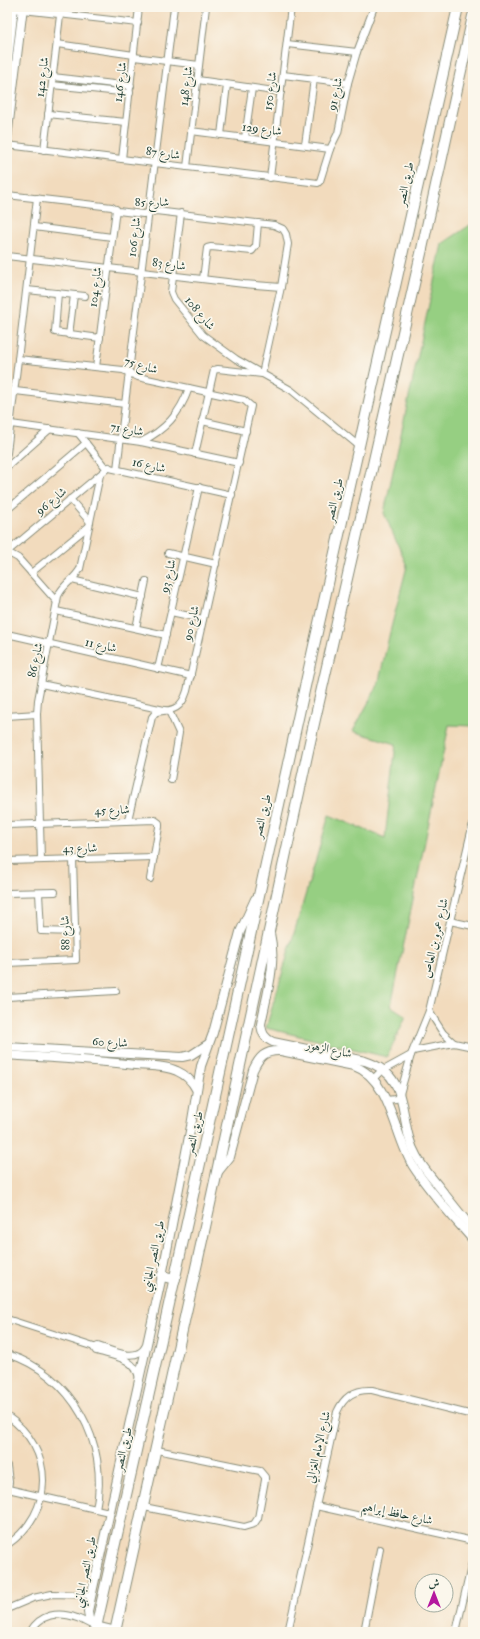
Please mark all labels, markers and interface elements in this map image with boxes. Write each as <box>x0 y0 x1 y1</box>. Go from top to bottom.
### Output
street label: شارع 142 <box>33 56 55 98</box>
street label: شارع 146 <box>111 61 133 103</box>
street label: شارع 148 <box>177 65 199 107</box>
street label: شارع 150 <box>261 71 283 112</box>
street label: شارع 91 <box>324 76 349 114</box>
street label: شارع 129 <box>241 120 283 142</box>
street label: شارع 87 <box>145 144 181 166</box>
street label: طريق النصر <box>393 160 418 210</box>
street label: شارع 85 <box>135 195 169 213</box>
street label: شارع 106 <box>125 216 147 258</box>
street label: شارع 83 <box>151 255 187 277</box>
street label: شارع 104 <box>86 266 108 308</box>
street label: شارع 108 <box>179 293 218 335</box>
street label: شارع 75 <box>122 354 160 380</box>
street label: شارع 71 <box>109 419 145 442</box>
street label: شارع 16 <box>130 455 167 479</box>
street label: طريق النصر <box>322 476 347 526</box>
street label: شارع 96 <box>32 484 72 521</box>
street label: شارع 93 <box>157 558 183 596</box>
street label: شارع 90 <box>180 604 206 644</box>
street label: شارع 11 <box>83 635 118 659</box>
street label: شارع 86 <box>25 641 49 679</box>
street label: طريق النصر <box>250 792 275 842</box>
street label: شارع 45 <box>94 802 130 822</box>
street label: شارع 43 <box>63 841 98 859</box>
street label: شارع عمرو بن العاص <box>419 897 455 980</box>
street label: شارع 88 <box>57 915 77 951</box>
street label: شارع 60 <box>92 1034 128 1054</box>
street label: شارع الزهور <box>303 1037 353 1065</box>
street label: طريق النصر <box>182 1109 207 1159</box>
street label: طريق النصر الجانبي <box>139 1219 171 1294</box>
street label: شارع الإمام الغزالي <box>303 1409 337 1485</box>
street label: طريق النصر <box>111 1425 136 1475</box>
street label: شارع حافظ إبراهيم <box>359 1499 434 1532</box>
street label: طريق النصر الجانبي <box>71 1535 103 1610</box>
north arrow <box>414 1573 454 1613</box>
text: ش <box>429 1577 440 1590</box>

